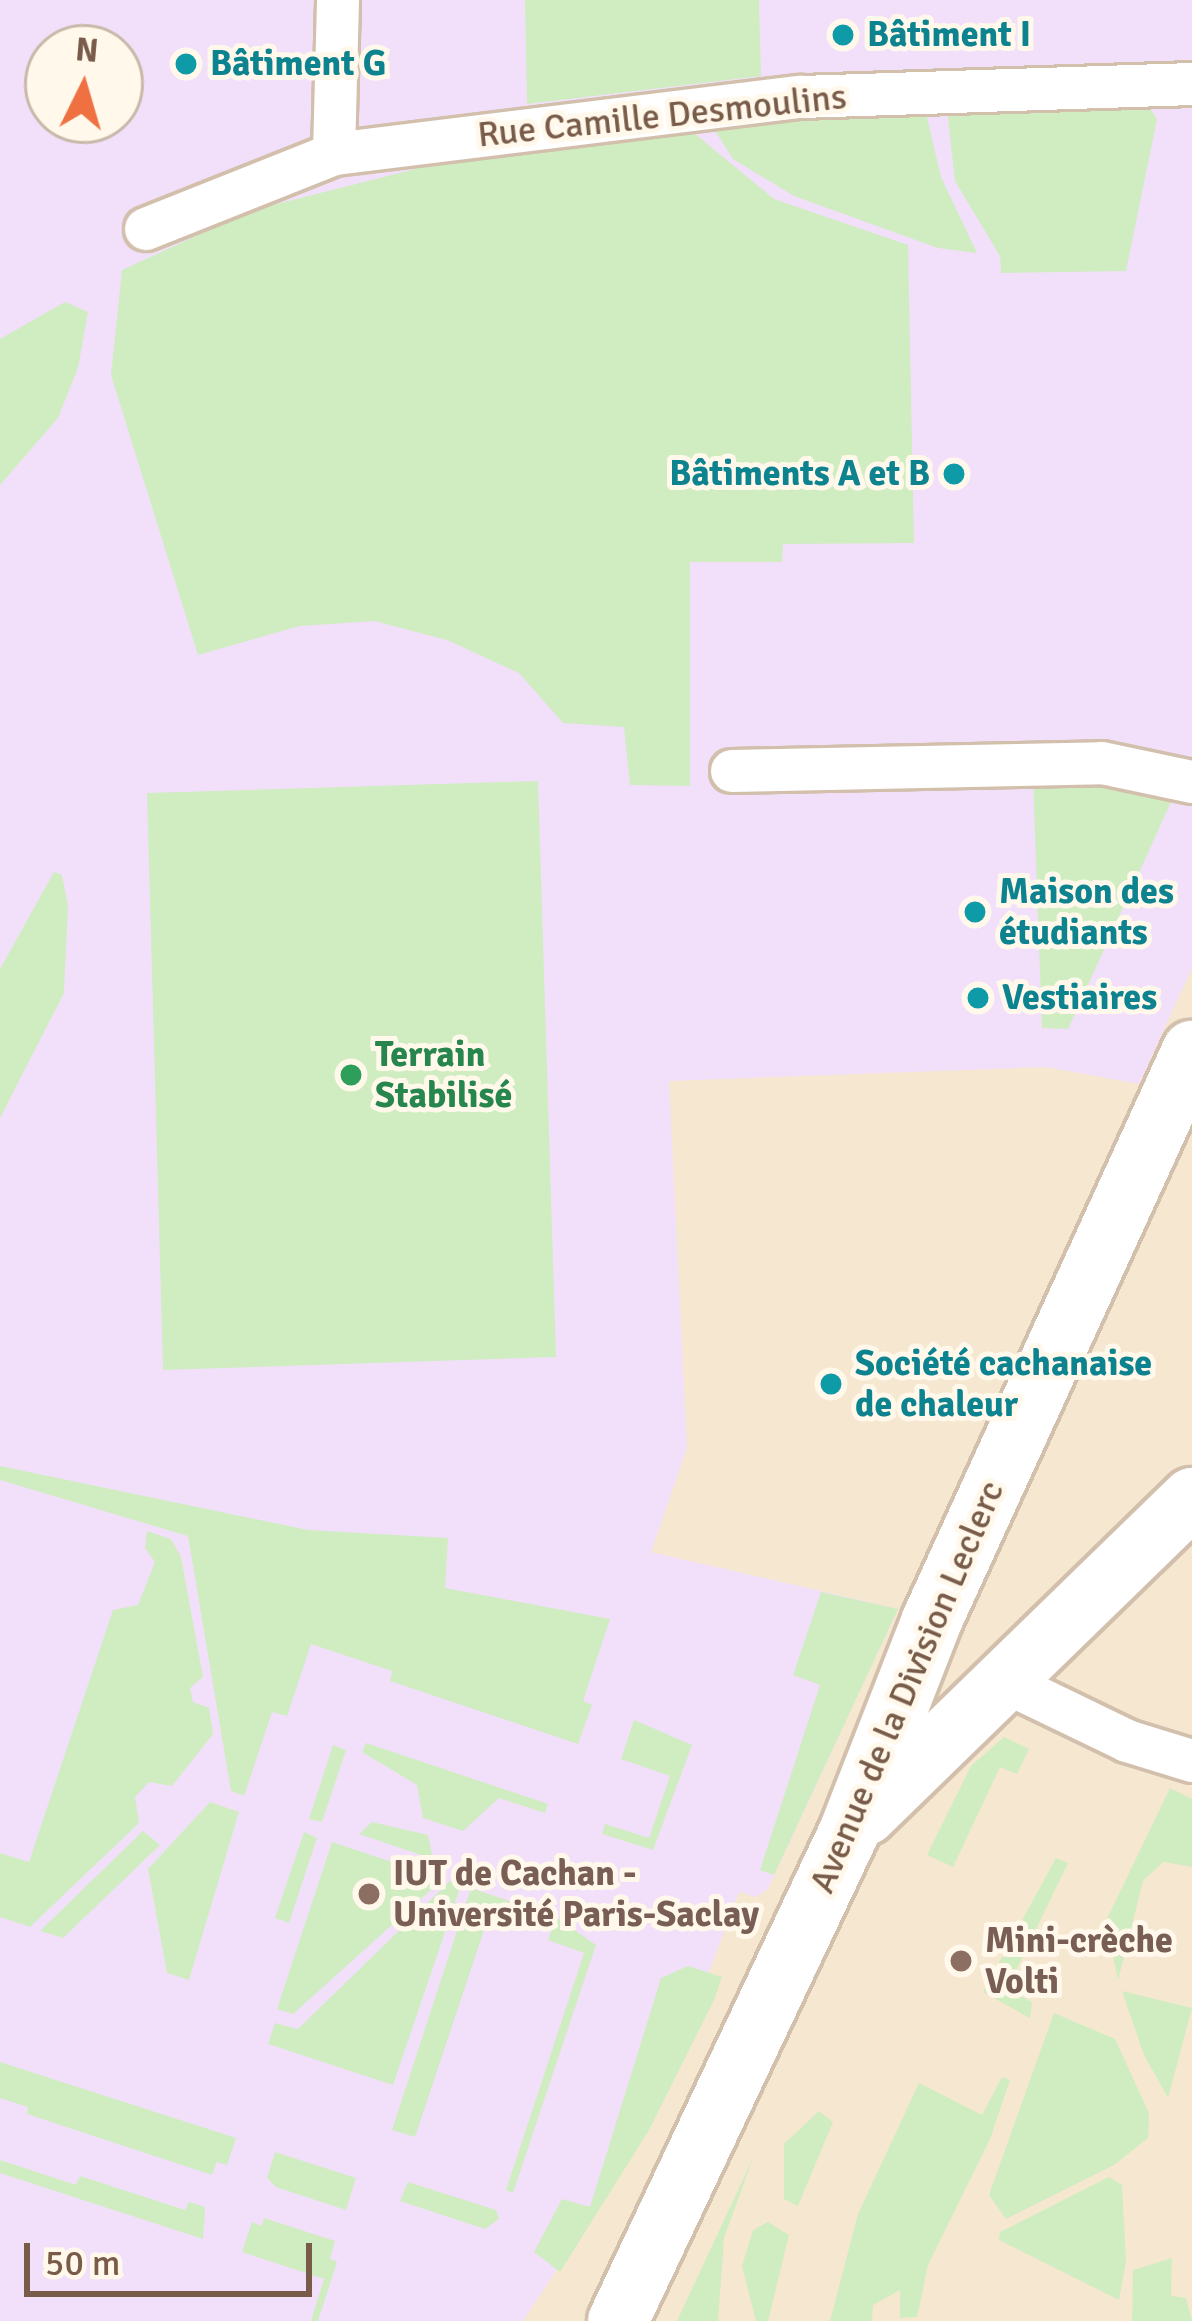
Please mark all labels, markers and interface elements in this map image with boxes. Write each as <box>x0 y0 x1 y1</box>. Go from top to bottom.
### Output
place label: Bâtiment I <box>867 13 1031 57</box>
marker: Bâtiment I <box>830 22 856 48</box>
north arrow <box>24 24 144 144</box>
text: N <box>74 29 100 72</box>
place label: Bâtiment G <box>210 42 386 86</box>
marker: Bâtiment G <box>173 51 199 77</box>
street label: Rue Camille Desmoulins <box>475 75 849 157</box>
place label: Bâtiments A et B <box>669 452 930 496</box>
marker: Bâtiments A et B <box>941 461 967 487</box>
place label: Maison des étudiants <box>999 869 1174 954</box>
marker: Maison des étudiants <box>962 899 988 925</box>
place label: Vestiaires <box>1002 976 1157 1020</box>
marker: Vestiaires <box>965 985 991 1011</box>
place label: Terrain Stabilisé <box>375 1032 512 1117</box>
marker: Terrain Stabilisé <box>338 1062 364 1088</box>
place label: Société cachanaise de chaleur <box>855 1341 1152 1426</box>
marker: Société cachanaise de chaleur <box>818 1371 844 1397</box>
street label: Avenue de la Division Leclerc <box>801 1475 1013 1899</box>
place label: IUT de Cachan - Université Paris-Saclay <box>393 1851 759 1936</box>
marker: IUT de Cachan - Université Paris-Saclay <box>356 1881 382 1907</box>
place label: Mini-crèche Volti <box>985 1918 1173 2003</box>
marker: Mini-crèche Volti <box>948 1948 974 1974</box>
scale bar <box>30 2219 318 2293</box>
text: 50 m <box>45 2241 121 2286</box>

